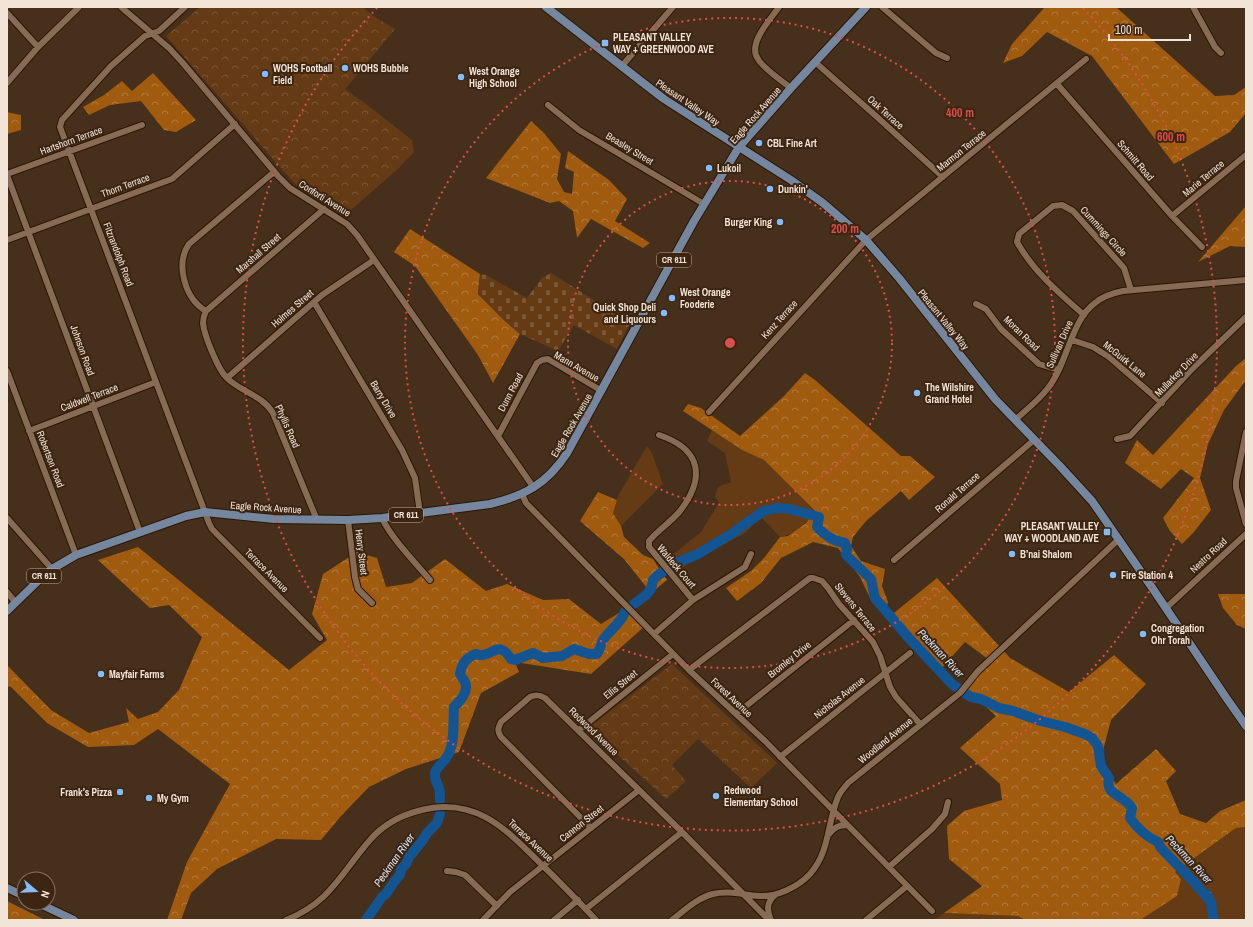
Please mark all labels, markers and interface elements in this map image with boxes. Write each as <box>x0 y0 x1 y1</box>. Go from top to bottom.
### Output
scale bar <box>1109 16 1190 42</box>
text: 100 m <box>1115 22 1142 38</box>
place label: PLEASANT VALLEY WAY + GREENWOOD AVE <box>613 31 714 56</box>
marker: PLEASANT VALLEY WAY + GREENWOOD AVE <box>600 38 610 48</box>
place label: WOHS Football Field <box>273 62 332 87</box>
place label: WOHS Bubble <box>353 62 409 75</box>
marker: WOHS Bubble <box>340 63 350 73</box>
place label: West Orange High School <box>469 65 520 90</box>
marker: WOHS Football Field <box>260 69 270 79</box>
marker: West Orange High School <box>456 72 466 82</box>
street label: Pleasant Valley Way <box>653 76 723 129</box>
street label: Eagle Rock Avenue <box>727 84 784 147</box>
street label: Oak Terrace <box>865 93 907 132</box>
text: 400 m <box>946 105 974 121</box>
street label: Hartshorn Terrace <box>38 123 105 158</box>
street label: Marmon Terrace <box>934 126 989 174</box>
street label: Beasley Street <box>604 129 657 168</box>
text: 600 m <box>1157 129 1185 145</box>
place label: CBL Fine Art <box>767 137 817 150</box>
street label: Schmitt Road <box>1114 137 1157 183</box>
marker: CBL Fine Art <box>754 138 764 148</box>
street label: Marie Terrace <box>1180 157 1227 200</box>
place label: Lukoil <box>717 162 741 175</box>
marker: Lukoil <box>704 163 714 173</box>
street label: Thorn Terrace <box>99 171 152 200</box>
street label: Conforti Avenue <box>296 177 353 220</box>
place label: Dunkin' <box>778 183 808 196</box>
marker: Dunkin' <box>765 184 775 194</box>
street label: Cummings Circle <box>1078 203 1130 260</box>
place label: Burger King <box>725 216 772 229</box>
marker: Burger King <box>775 217 785 227</box>
street label: Fitzrandolph Road <box>100 220 137 288</box>
text: 200 m <box>831 221 859 237</box>
street label: Marshall Street <box>233 230 284 276</box>
road number: CR 611 <box>657 253 691 267</box>
street label: Holmes Street <box>268 286 317 330</box>
place label: West Orange Fooderie <box>680 286 731 311</box>
street label: Pleasant Valley Way <box>915 286 973 353</box>
marker: West Orange Fooderie <box>667 293 677 303</box>
street label: Kenz Terrace <box>758 297 801 342</box>
place label: Quick Shop Deli and Liquours <box>593 301 656 326</box>
marker: Quick Shop Deli and Liquours <box>659 308 669 318</box>
street label: Moran Road <box>1001 313 1042 354</box>
street label: Sullivan Drive <box>1043 318 1076 370</box>
street label: Johnson Road <box>67 323 98 377</box>
centre of rings <box>723 336 737 350</box>
street label: McGuirk Lane <box>1101 338 1149 381</box>
street label: Mann Avenue <box>552 348 602 385</box>
street label: Mullarkey Drive <box>1152 349 1201 399</box>
street label: Dunn Road <box>495 371 526 414</box>
street label: Barry Drive <box>367 378 400 421</box>
street label: Caldwell Terrace <box>59 380 120 414</box>
place label: The Wilshire Grand Hotel <box>925 381 974 406</box>
marker: The Wilshire Grand Hotel <box>912 388 922 398</box>
street label: Eagle Rock Avenue <box>548 391 595 459</box>
street label: Phyllis Road <box>272 403 303 450</box>
street label: Robertson Road <box>34 429 67 489</box>
street label: Ronald Terrace <box>932 469 983 515</box>
street label: Eagle Rock Avenue <box>230 499 302 517</box>
road number: CR 611 <box>389 508 423 522</box>
place label: PLEASANT VALLEY WAY + WOODLAND AVE <box>1004 520 1100 545</box>
marker: PLEASANT VALLEY WAY + WOODLAND AVE <box>1102 527 1112 537</box>
street label: Henry Street <box>352 528 371 576</box>
street label: Nestro Road <box>1187 535 1230 576</box>
street label: Waldeck Court <box>654 542 699 592</box>
street label: Terrace Avenue <box>242 546 292 595</box>
place label: B’nai Shalom <box>1020 548 1072 561</box>
marker: B’nai Shalom <box>1007 549 1017 559</box>
road number: CR 611 <box>27 569 61 583</box>
place label: Fire Station 4 <box>1121 569 1173 582</box>
marker: Fire Station 4 <box>1108 570 1118 580</box>
street label: Stevens Terrace <box>832 580 880 635</box>
place label: Congregation Ohr Torah <box>1151 622 1204 647</box>
water label: Peckman River <box>915 626 968 681</box>
marker: Congregation Ohr Torah <box>1138 629 1148 639</box>
street label: Bromley Drive <box>765 638 814 681</box>
street label: Ellis Street <box>601 666 640 702</box>
place label: Mayfair Farms <box>109 668 165 681</box>
marker: Mayfair Farms <box>96 669 106 679</box>
street label: Nicholas Avenue <box>811 673 868 721</box>
street label: Forest Avenue <box>708 675 756 720</box>
street label: Redwood Avenue <box>566 704 622 759</box>
street label: Woodland Avenue <box>855 714 916 766</box>
place label: Redwood Elementary School <box>724 784 798 809</box>
place label: Frank’s Pizza <box>60 786 112 799</box>
marker: Frank’s Pizza <box>115 787 125 797</box>
marker: Redwood Elementary School <box>711 791 721 801</box>
place label: My Gym <box>157 792 189 805</box>
marker: My Gym <box>144 793 154 803</box>
street label: Cannon Street <box>556 802 607 845</box>
street label: Terrace Avenue <box>505 816 556 865</box>
water label: Peckman River <box>371 830 418 889</box>
water label: Peckman River <box>1163 832 1216 887</box>
north arrow <box>16 871 56 911</box>
text: N <box>38 889 53 900</box>

